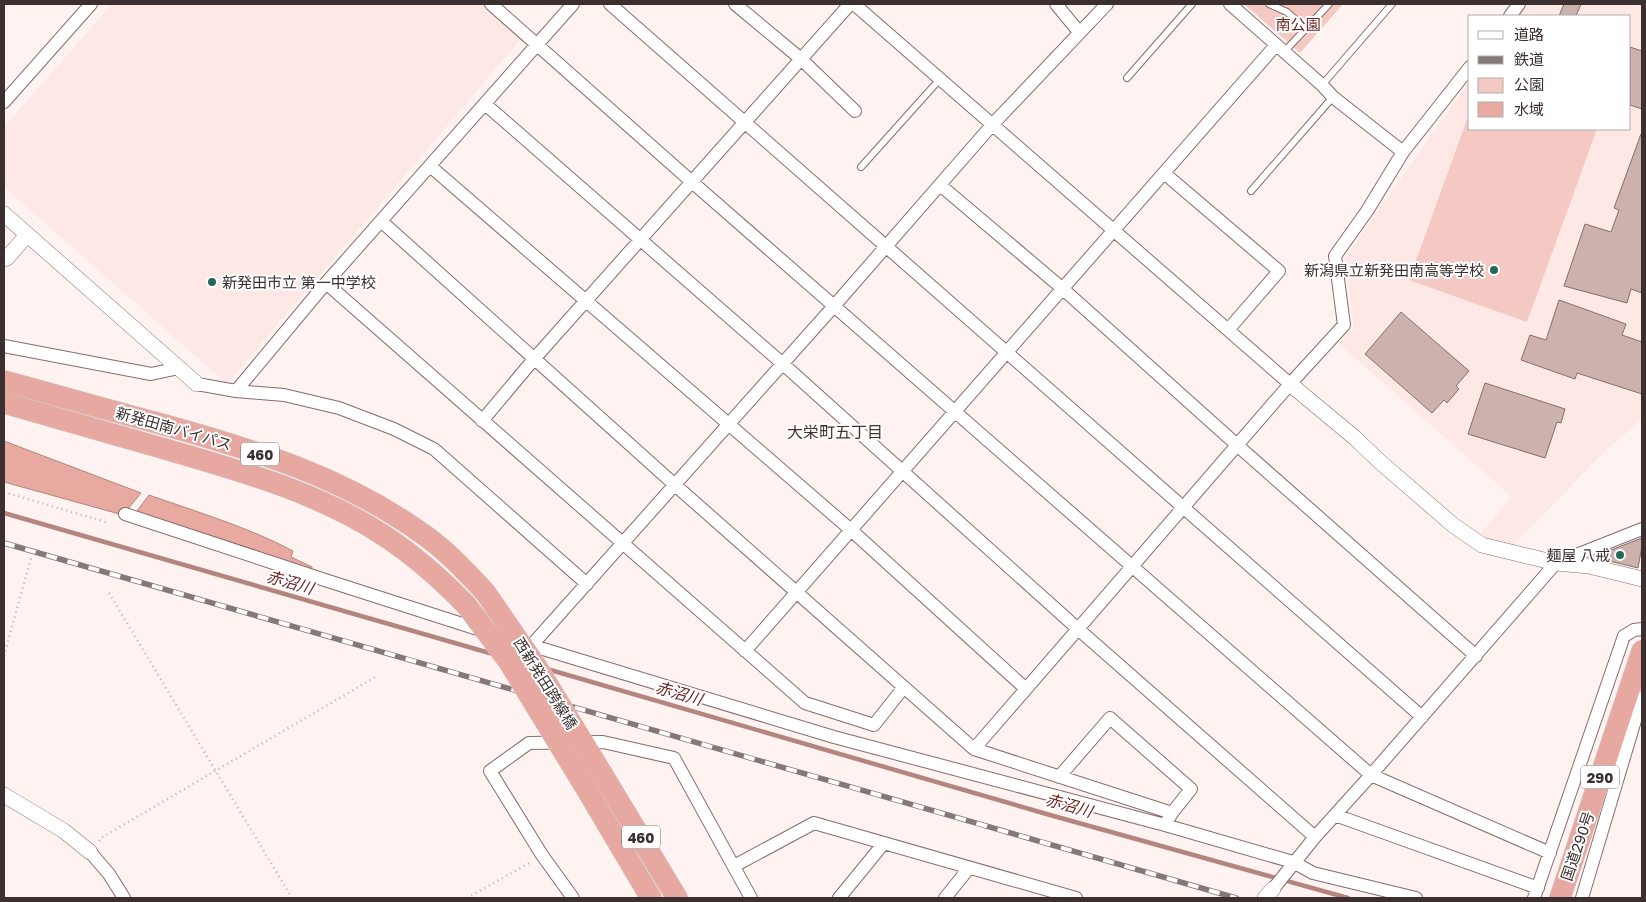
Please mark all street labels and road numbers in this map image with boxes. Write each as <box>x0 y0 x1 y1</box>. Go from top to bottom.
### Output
street label: 新発田南バイパス <box>114 403 234 453</box>
road number: 460 <box>241 442 279 466</box>
street label: 西新発田跨線橋 <box>511 634 581 732</box>
road number: 290 <box>1581 766 1619 789</box>
street label: 国道290号 <box>1557 809 1597 883</box>
road number: 460 <box>622 826 660 849</box>

